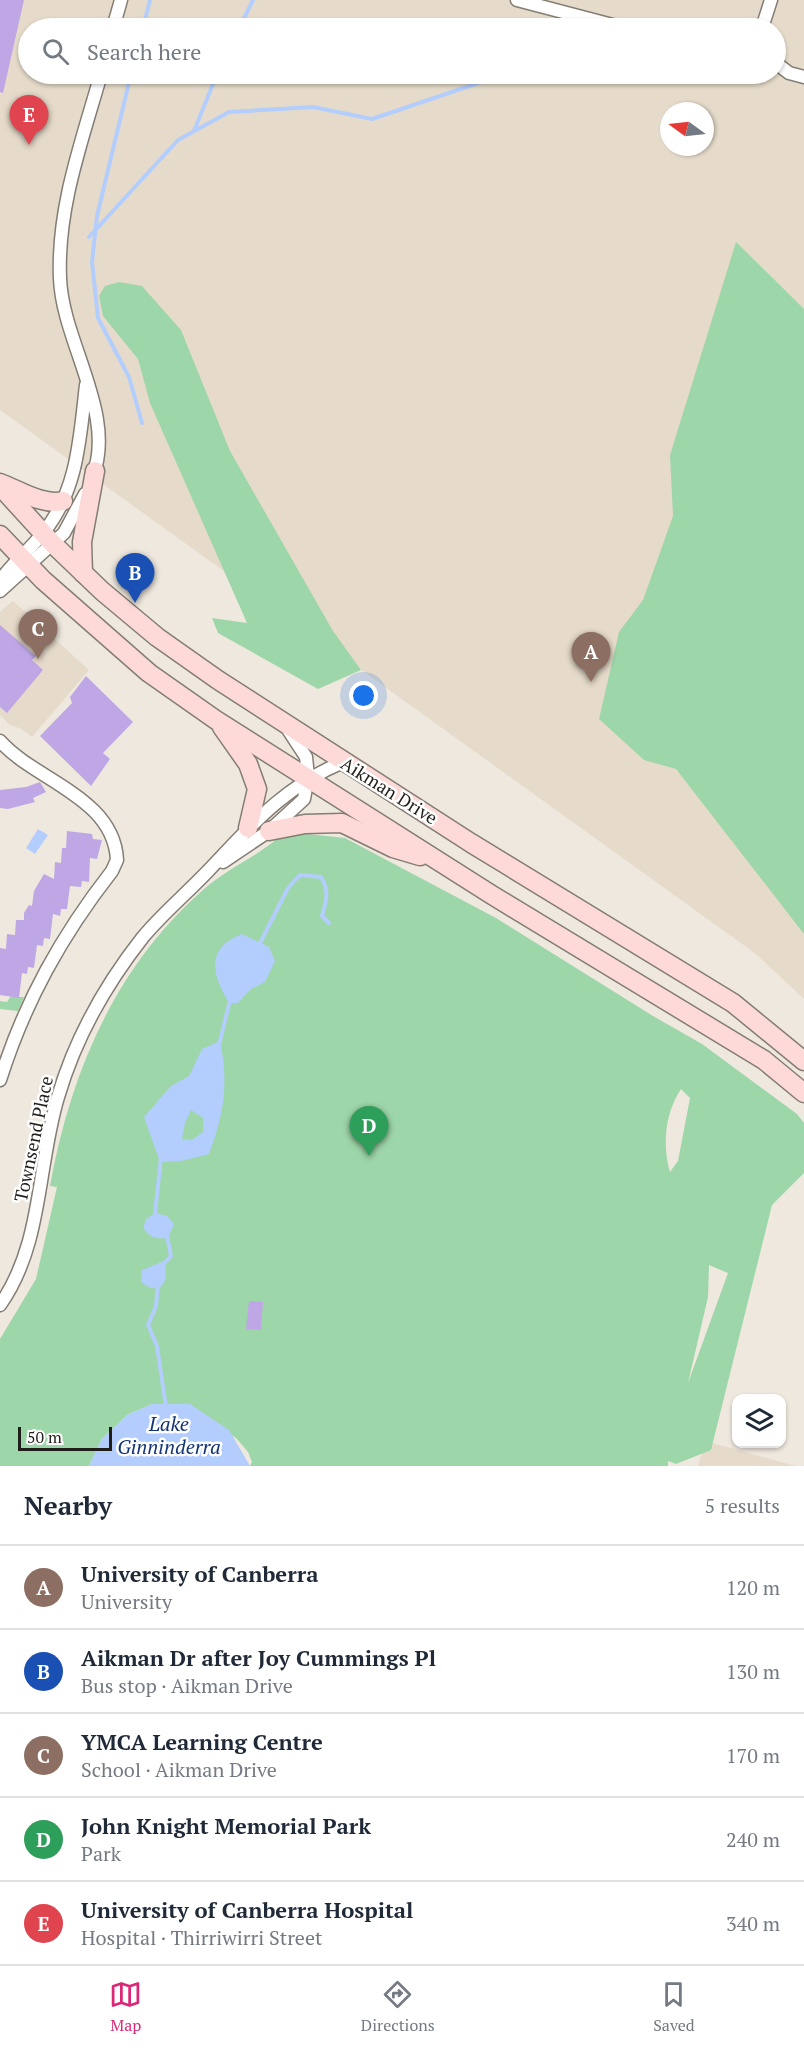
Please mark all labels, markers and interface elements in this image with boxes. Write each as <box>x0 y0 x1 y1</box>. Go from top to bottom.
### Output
search box <box>18 18 786 84</box>
icon: search <box>39 35 72 68</box>
text: Search here <box>87 37 201 66</box>
pin: E <box>9 96 48 145</box>
north arrow <box>660 102 714 156</box>
pin: B <box>116 554 154 603</box>
pin: C <box>18 610 57 659</box>
pin: A <box>572 632 610 682</box>
your location <box>349 681 378 710</box>
street label: Aikman Drive <box>337 751 442 829</box>
street label: Townsend Place <box>8 1074 58 1204</box>
pin: D <box>350 1106 388 1156</box>
map controls <box>732 1394 786 1448</box>
button: layers <box>732 1394 786 1448</box>
water label: Lake Ginninderra <box>117 1410 221 1460</box>
scale bar <box>18 1424 112 1452</box>
text: 50 m <box>27 1426 62 1448</box>
text: Nearby <box>24 1488 112 1522</box>
text: 5 results <box>705 1492 780 1519</box>
text: University of Canberra <box>81 1559 318 1588</box>
text: A <box>36 1574 51 1601</box>
text: 120 m <box>726 1574 780 1601</box>
text: University <box>81 1588 172 1615</box>
text: Aikman Dr after Joy Cummings Pl <box>81 1643 436 1672</box>
text: B <box>37 1658 50 1685</box>
text: 130 m <box>726 1658 780 1685</box>
text: Bus stop · Aikman Drive <box>81 1672 293 1699</box>
text: YMCA Learning Centre <box>81 1727 323 1756</box>
text: C <box>37 1742 50 1769</box>
text: 170 m <box>726 1742 780 1769</box>
text: School · Aikman Drive <box>81 1756 277 1783</box>
text: John Knight Memorial Park <box>81 1811 371 1840</box>
text: D <box>36 1826 51 1853</box>
text: 240 m <box>726 1826 780 1853</box>
text: Park <box>81 1840 121 1867</box>
text: University of Canberra Hospital <box>81 1895 413 1924</box>
text: E <box>37 1910 50 1937</box>
text: 340 m <box>726 1910 780 1937</box>
text: Hospital · Thirriwirri Street <box>81 1924 322 1951</box>
tab: Map <box>109 1978 142 2036</box>
tab: Directions <box>361 1978 435 2036</box>
tab: Saved <box>653 1978 695 2036</box>

